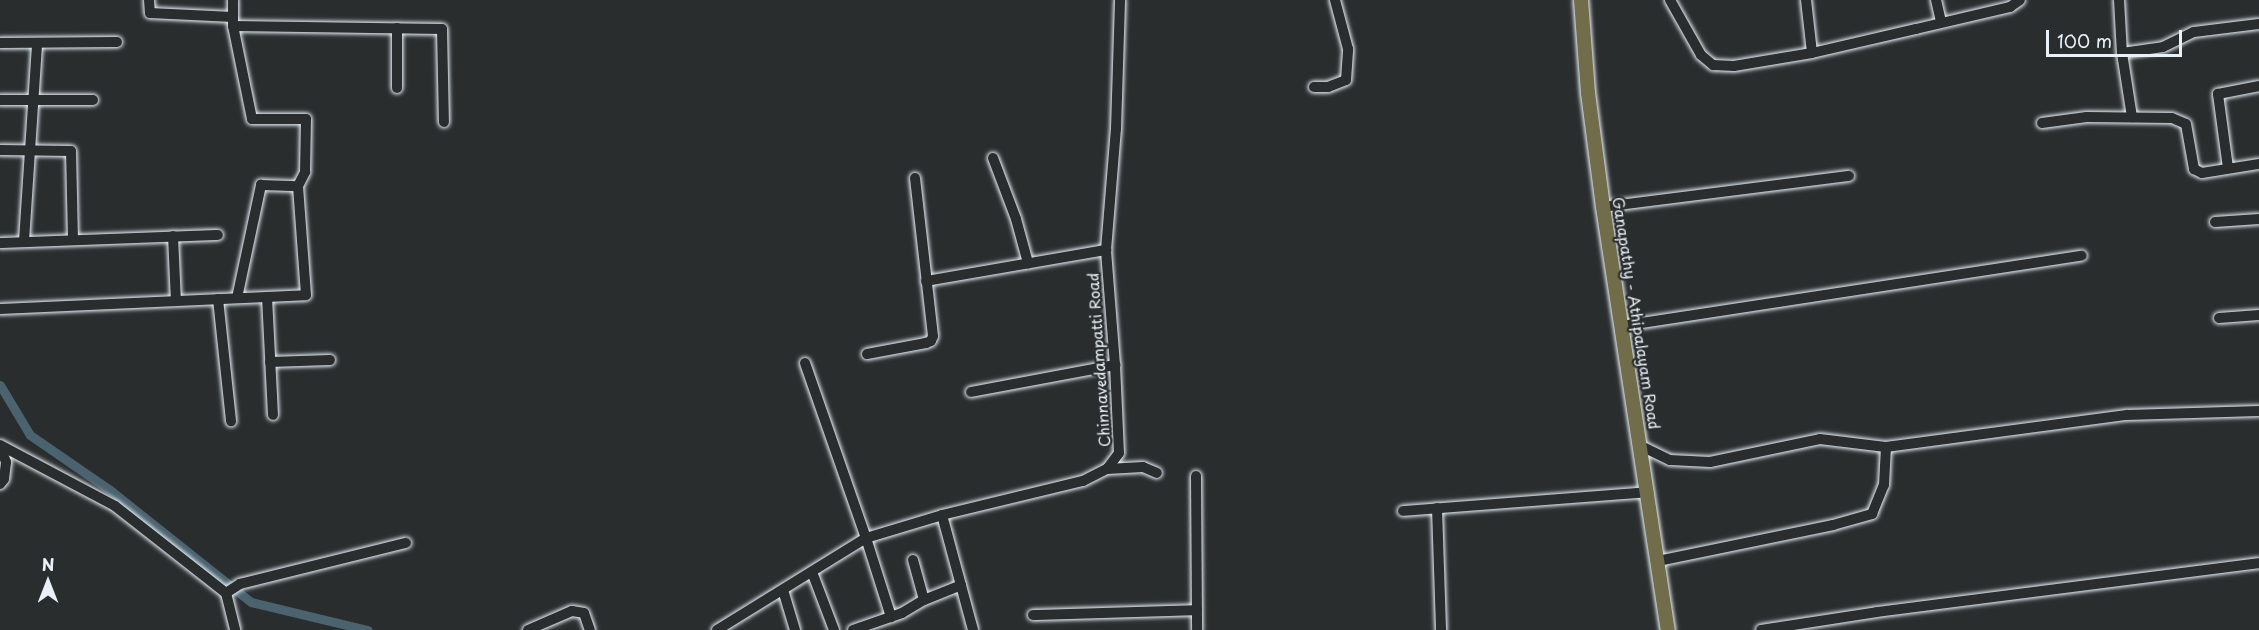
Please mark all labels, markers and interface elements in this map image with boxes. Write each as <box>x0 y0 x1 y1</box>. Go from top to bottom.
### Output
scale bar <box>2049 18 2186 56</box>
text: 100 m <box>2057 27 2112 54</box>
street label: Ganapathy - Athipalayam Road <box>1610 195 1664 431</box>
street label: Chinnavedampatti Road <box>1083 273 1113 447</box>
north arrow <box>18 552 78 612</box>
text: N <box>42 552 54 576</box>

